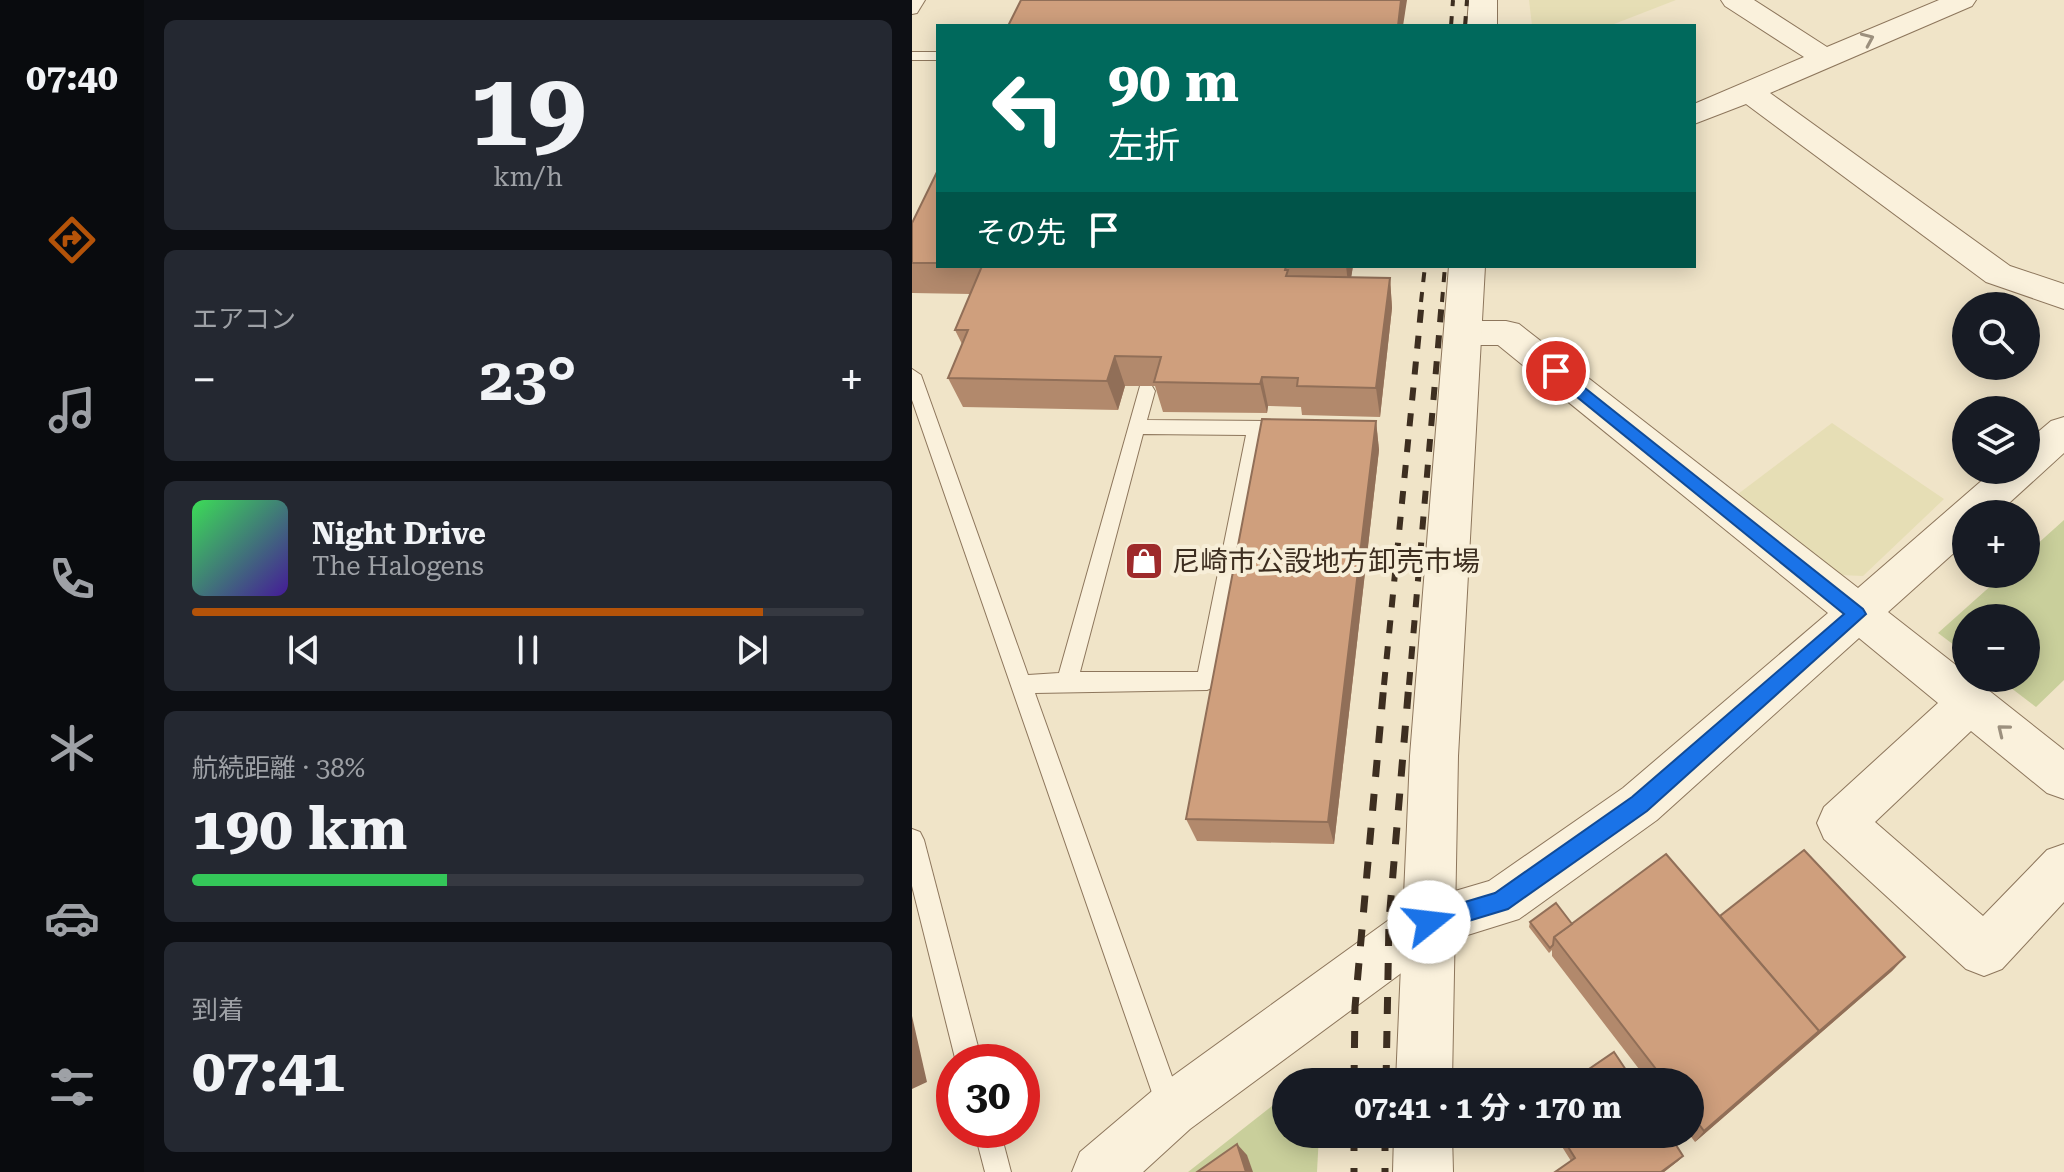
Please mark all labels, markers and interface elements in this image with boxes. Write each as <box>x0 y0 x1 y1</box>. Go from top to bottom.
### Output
one-way arrow <box>1860 33 1875 49</box>
text: 19 <box>470 49 586 170</box>
text: 90 m <box>1108 49 1239 115</box>
icon: left <box>976 56 1080 160</box>
text: 07:40 <box>26 57 118 99</box>
text: 左折 <box>1108 125 1180 167</box>
text: km/h <box>493 162 563 192</box>
icon: arrive <box>1082 208 1126 252</box>
icon: directions <box>44 212 100 268</box>
text: その先 <box>976 215 1066 250</box>
map controls <box>1952 292 2040 692</box>
button: search <box>1952 292 2040 380</box>
text: エアコン <box>192 304 296 334</box>
pin <box>1522 337 1590 405</box>
text: 23° <box>479 344 577 415</box>
icon: arrive <box>1534 349 1578 393</box>
text: − <box>192 354 217 406</box>
text: + <box>839 354 864 406</box>
icon: music <box>44 382 100 438</box>
button: layers <box>1952 396 2040 484</box>
button: + <box>1952 500 2040 588</box>
text: Night Drive <box>312 516 486 551</box>
shop icon: 尼崎市公設地方卸売市場 <box>1123 540 1165 582</box>
place label: 尼崎市公設地方卸売市場 <box>1172 545 1480 578</box>
icon: phone <box>44 551 100 607</box>
text: The Halogens <box>312 551 484 581</box>
button: − <box>1952 604 2040 692</box>
icon: previous <box>282 628 326 672</box>
icon: pause <box>506 628 550 672</box>
icon: next <box>730 628 774 672</box>
icon: climate <box>44 720 100 776</box>
one-way arrow <box>1997 725 2012 739</box>
text: 航続距離 · 38% <box>192 753 365 783</box>
text: 190 km <box>192 793 407 864</box>
position arrow <box>1387 880 1471 964</box>
icon: car <box>44 890 100 946</box>
text: 到着 <box>192 995 244 1025</box>
text: 07:41 <box>192 1035 345 1106</box>
speed limit sign: 30 <box>936 1044 1040 1148</box>
icon: filters <box>44 1059 100 1115</box>
text: 07:41 · 1 分 · 170 m <box>1355 1090 1621 1125</box>

